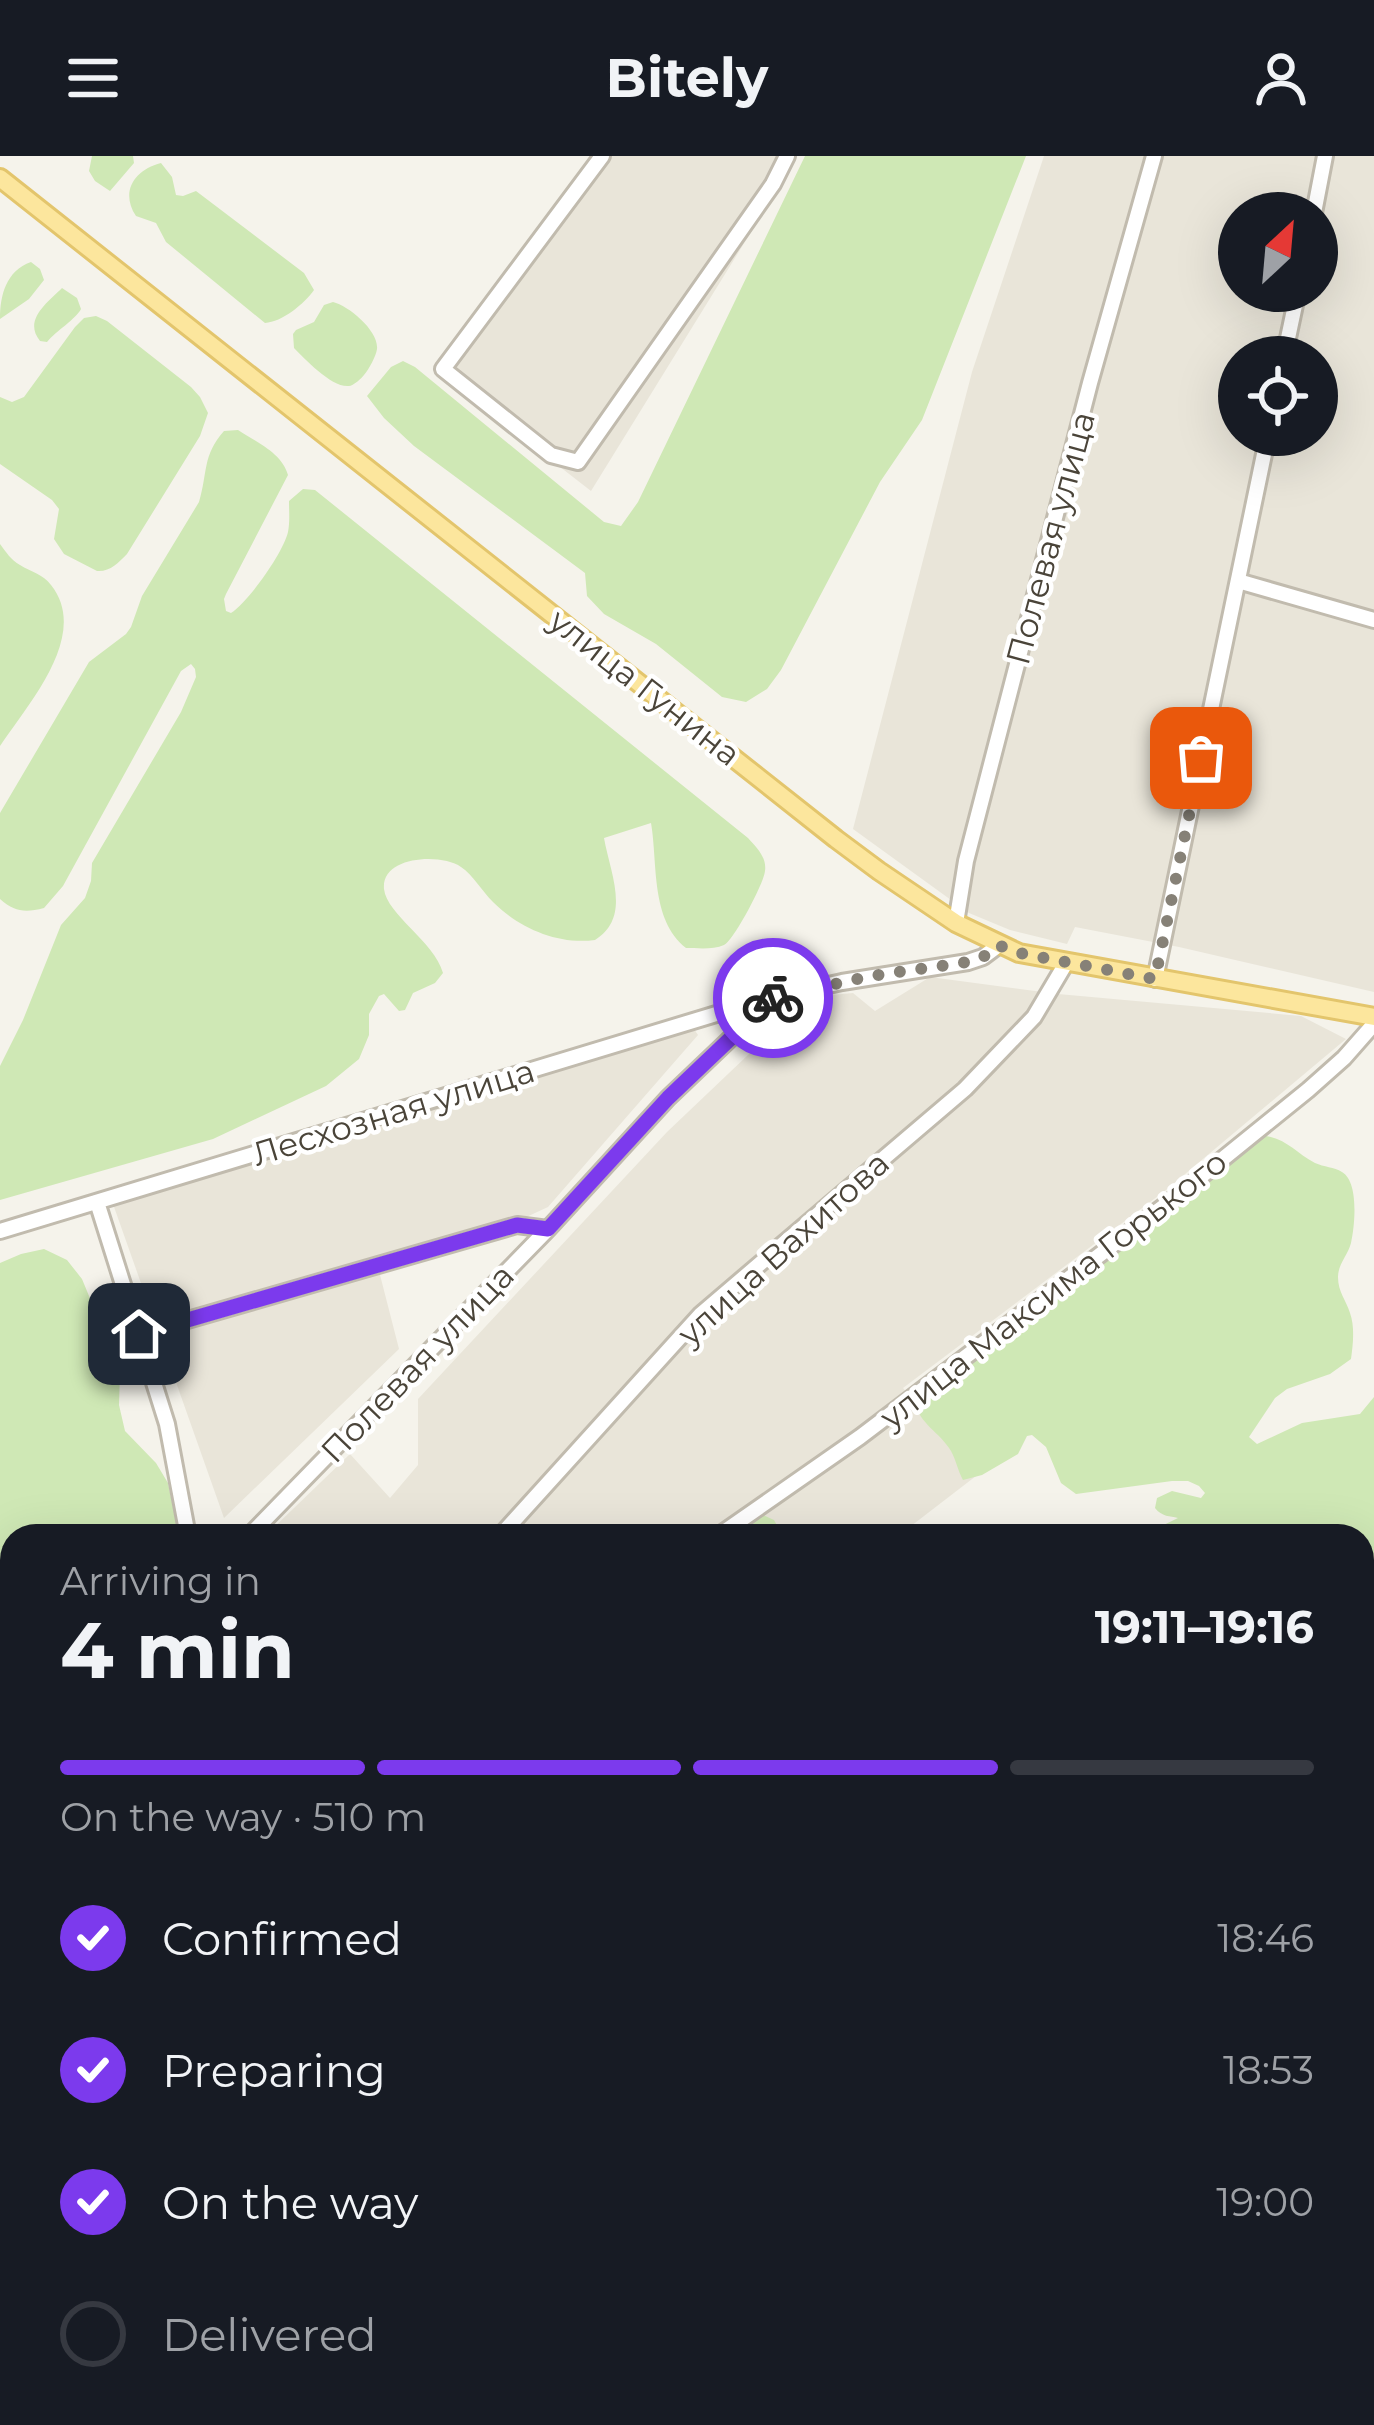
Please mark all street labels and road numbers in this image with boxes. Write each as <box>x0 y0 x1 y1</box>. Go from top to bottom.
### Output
street label: Полевая улица <box>997 407 1103 669</box>
street label: улица Гунина <box>541 599 749 774</box>
street label: Лесхозная улица <box>247 1050 539 1174</box>
street label: улица Максима Горького <box>871 1141 1234 1437</box>
street label: улица Вахитова <box>668 1143 897 1354</box>
street label: Полевая улица <box>312 1255 522 1471</box>

